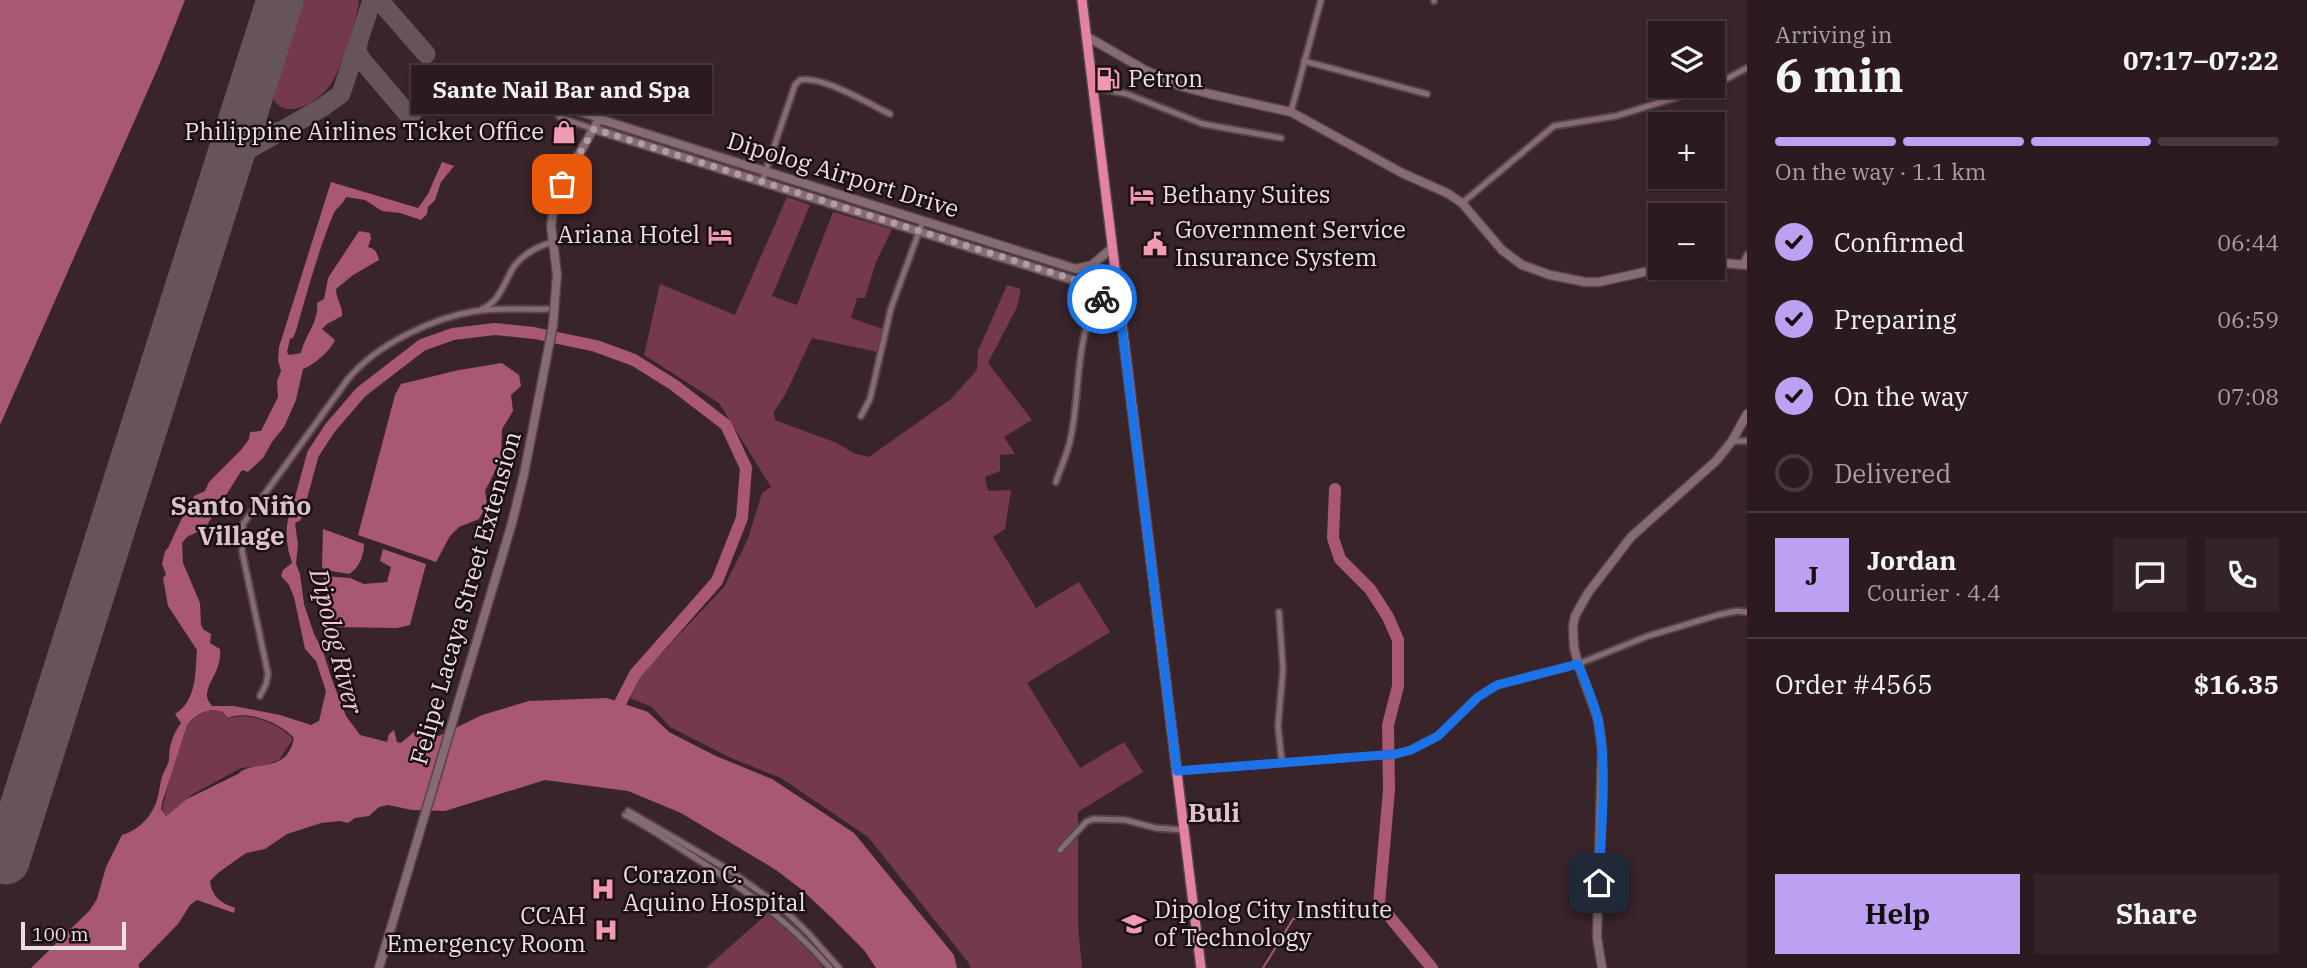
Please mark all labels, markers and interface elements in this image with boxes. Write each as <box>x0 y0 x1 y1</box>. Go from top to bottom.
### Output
text: Arriving in <box>1775 19 1892 49</box>
map controls <box>1648 21 1725 280</box>
button: layers <box>1648 21 1725 98</box>
text: 07:17–07:22 <box>2123 43 2279 77</box>
text: 6 min <box>1775 45 1904 105</box>
place label: Petron <box>1128 62 1203 94</box>
callout: Sante Nail Bar and Spa <box>412 65 712 114</box>
fuel station icon: Petron <box>1094 65 1122 93</box>
text: Sante Nail Bar and Spa <box>433 74 690 104</box>
button: + <box>1648 112 1725 189</box>
place label: Philippine Airlines Ticket Office <box>184 115 544 147</box>
shop icon: Philippine Airlines Ticket Office <box>550 118 578 146</box>
street label: Dipolog Airport Drive <box>723 124 963 225</box>
pin <box>532 154 592 214</box>
text: On the way · 1.1 km <box>1775 156 1987 186</box>
icon: bag <box>543 165 581 203</box>
place label: Bethany Suites <box>1162 178 1330 210</box>
hotel icon: Bethany Suites <box>1128 181 1156 209</box>
button: − <box>1648 203 1725 280</box>
place label: Government Service Insurance System <box>1175 213 1406 273</box>
place label: Ariana Hotel <box>557 218 700 250</box>
hotel icon: Ariana Hotel <box>706 221 734 249</box>
icon: check <box>1775 223 1813 261</box>
text: Confirmed <box>1834 225 1965 259</box>
text: 06:44 <box>2217 227 2279 257</box>
public building icon: Government Service Insurance System <box>1141 230 1169 258</box>
courier <box>1067 264 1137 334</box>
icon: bike <box>1083 280 1121 318</box>
icon: check <box>1775 300 1813 338</box>
text: Preparing <box>1834 302 1956 336</box>
text: 06:59 <box>2217 304 2279 334</box>
icon: check <box>1775 377 1813 415</box>
text: On the way <box>1834 379 1968 413</box>
text: 07:08 <box>2217 381 2279 411</box>
street label: Felipe Lacaya Street Extension <box>402 427 528 768</box>
text: Delivered <box>1834 456 1951 490</box>
district label: Santo Niño Village <box>171 488 311 552</box>
button: chat <box>2113 538 2187 612</box>
button: phone <box>2205 538 2279 612</box>
text: Jordan <box>1867 543 1957 577</box>
text: J <box>1805 558 1819 592</box>
water label: Dipolog River <box>302 564 372 717</box>
text: Courier · 4.4 <box>1867 577 2001 607</box>
text: Order #4565 <box>1775 667 1933 701</box>
text: $16.35 <box>2194 667 2279 701</box>
district label: Buli <box>1188 795 1240 829</box>
pin <box>1569 853 1629 913</box>
place label: Corazon C. Aquino Hospital <box>623 858 806 918</box>
icon: home <box>1580 864 1618 902</box>
button: Help <box>1775 874 2020 954</box>
button: Share <box>2034 874 2279 954</box>
hospital icon: Corazon C. Aquino Hospital <box>589 875 617 903</box>
place label: Dipolog City Institute of Technology <box>1154 893 1392 953</box>
place label: CCAH Emergency Room <box>386 899 586 959</box>
school or university icon: Dipolog City Institute of Technology <box>1120 910 1148 938</box>
hospital icon: CCAH Emergency Room <box>592 916 620 944</box>
scale bar <box>21 919 126 951</box>
text: 100 m <box>32 922 89 946</box>

